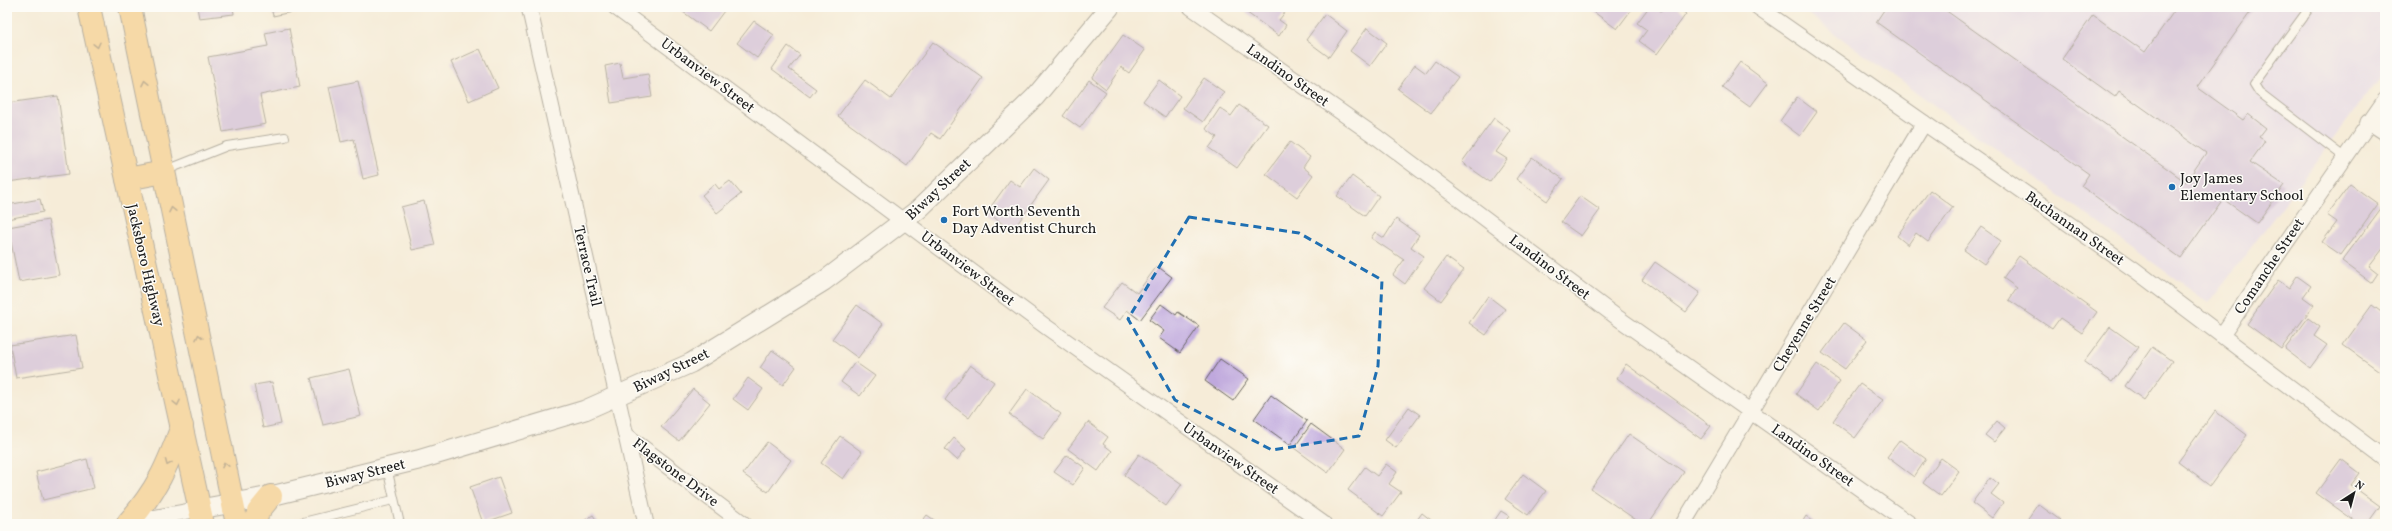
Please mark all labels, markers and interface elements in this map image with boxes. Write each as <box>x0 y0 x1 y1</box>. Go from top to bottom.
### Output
street label: Urbanview Street <box>656 34 759 119</box>
street label: Landino Street <box>1241 40 1333 113</box>
one-way arrow <box>93 42 101 48</box>
one-way arrow <box>142 80 150 86</box>
street label: Biway Street <box>902 154 976 226</box>
place label: Joy James Elementary School <box>2180 169 2303 207</box>
marker: Joy James Elementary School <box>2167 182 2177 192</box>
street label: Buchannan Street <box>2020 187 2128 271</box>
street label: Jacksboro Highway <box>120 202 169 329</box>
place label: Fort Worth Seventh Day Adventist Church <box>952 202 1096 240</box>
one-way arrow <box>169 207 177 213</box>
street label: Comanche Street <box>2230 214 2310 319</box>
marker: Fort Worth Seventh Day Adventist Church <box>939 215 949 225</box>
street label: Terrace Trail <box>567 224 606 309</box>
street label: Urbanview Street <box>916 227 1019 312</box>
street label: Landino Street <box>1504 231 1594 306</box>
street label: Cheyenne Street <box>1768 273 1842 377</box>
one-way arrow <box>195 334 203 341</box>
street label: Biway Street <box>630 344 713 399</box>
one-way arrow <box>172 400 180 406</box>
street label: Urbanview Street <box>1178 418 1283 500</box>
street label: Landino Street <box>1766 420 1858 493</box>
street label: Flagstone Drive <box>628 434 723 513</box>
street label: Biway Street <box>323 454 408 495</box>
one-way arrow <box>165 459 173 466</box>
one-way arrow <box>222 462 230 468</box>
north arrow <box>2334 473 2374 513</box>
text: N <box>2351 478 2367 495</box>

